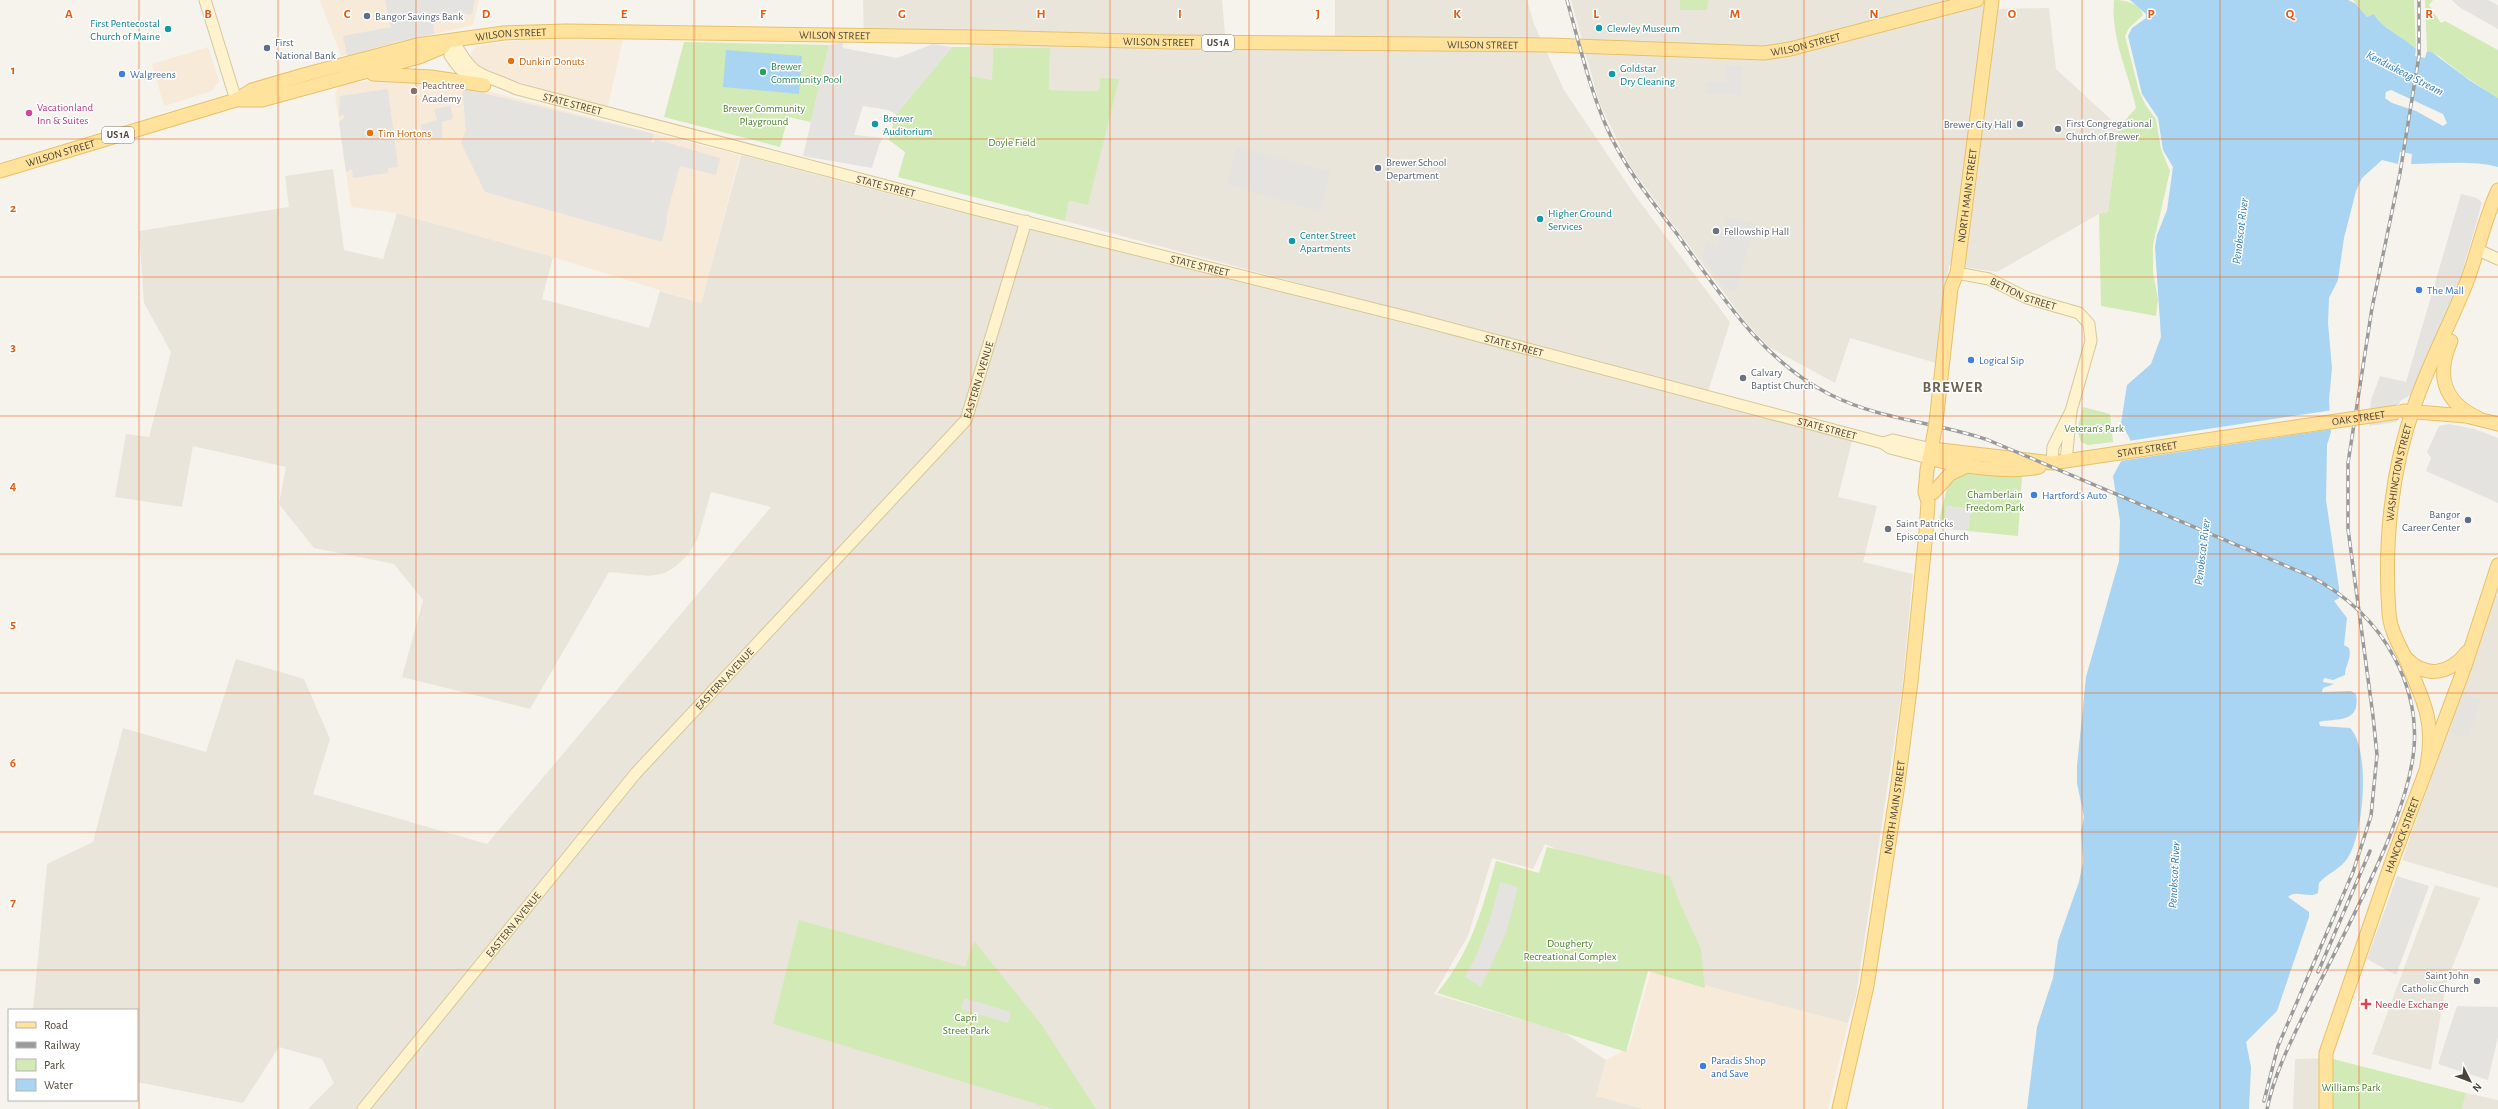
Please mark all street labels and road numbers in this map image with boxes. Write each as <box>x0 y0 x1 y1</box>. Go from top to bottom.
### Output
street label: WILSON STREET <box>475 26 547 42</box>
street label: WILSON STREET <box>799 29 871 41</box>
street label: WILSON STREET <box>1770 30 1842 57</box>
street label: WILSON STREET <box>1123 35 1195 48</box>
road number: US 1A <box>1202 35 1234 51</box>
street label: WILSON STREET <box>1447 39 1519 50</box>
street label: STATE STREET <box>542 91 604 117</box>
road number: US 1A <box>102 127 134 143</box>
street label: WILSON STREET <box>25 137 97 168</box>
street label: NORTH MAIN STREET <box>1955 147 1978 243</box>
street label: STATE STREET <box>855 173 917 199</box>
street label: STATE STREET <box>1169 253 1231 278</box>
street label: BETTON STREET <box>1989 275 2058 312</box>
street label: STATE STREET <box>1483 332 1545 358</box>
street label: EASTERN AVENUE <box>961 339 995 420</box>
street label: OAK STREET <box>2331 408 2386 427</box>
street label: STATE STREET <box>1796 415 1859 441</box>
street label: WASHINGTON STREET <box>2384 422 2414 522</box>
street label: STATE STREET <box>2116 439 2179 459</box>
street label: EASTERN AVENUE <box>693 645 756 712</box>
street label: NORTH MAIN STREET <box>1882 759 1907 855</box>
street label: HANCOCK STREET <box>2383 795 2421 874</box>
street label: EASTERN AVENUE <box>484 889 543 959</box>

